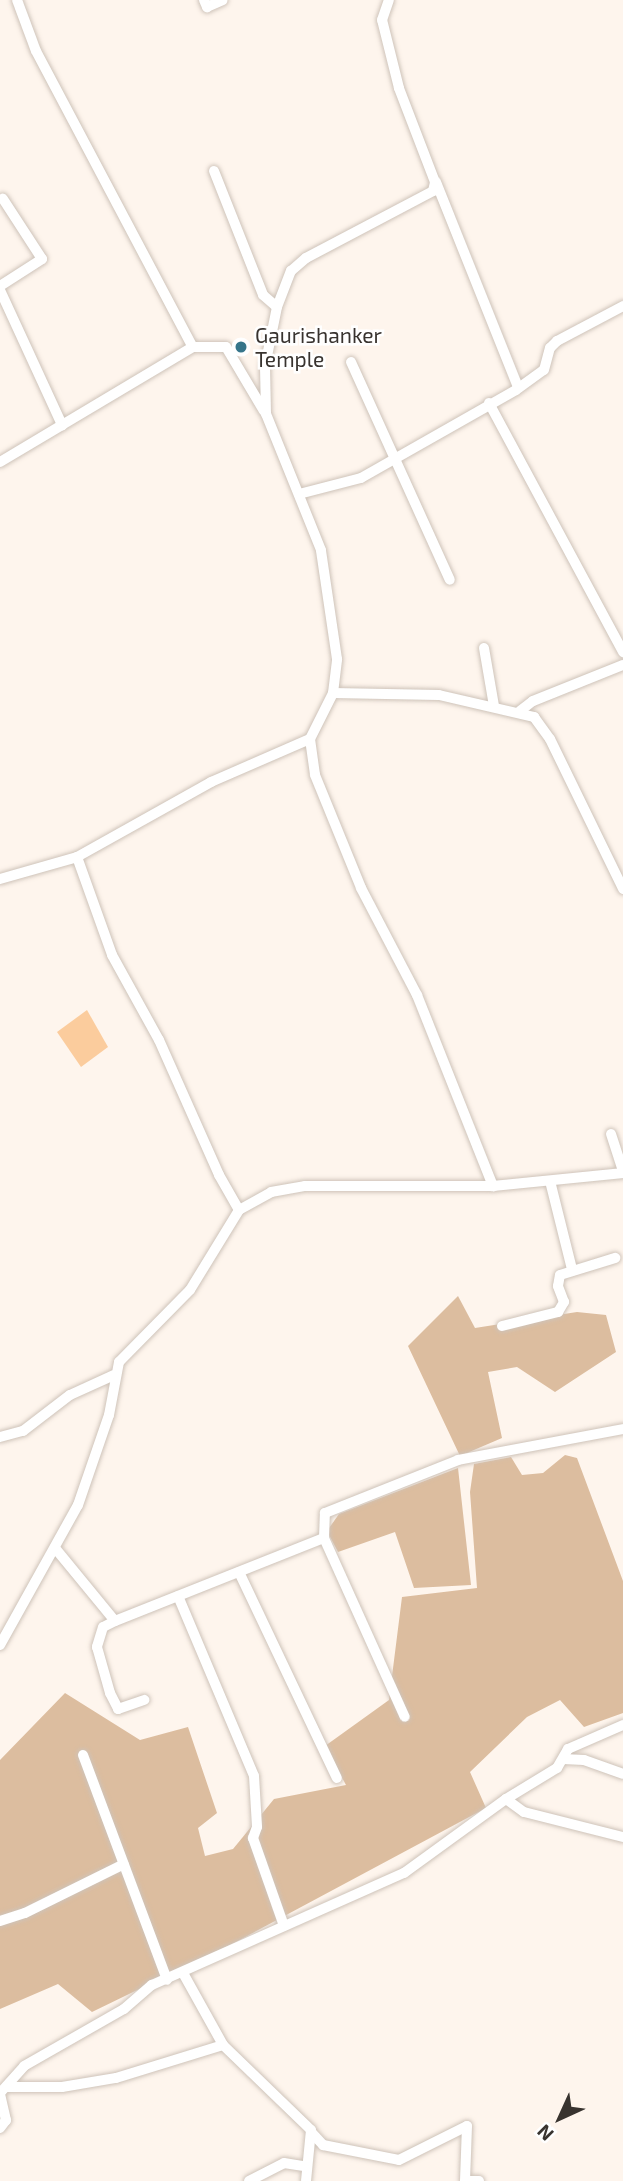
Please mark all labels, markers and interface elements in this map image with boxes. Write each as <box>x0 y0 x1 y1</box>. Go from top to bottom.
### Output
place label: Gaurishanker Temple <box>255 322 382 372</box>
marker: Gaurishanker Temple <box>233 339 249 355</box>
north arrow <box>525 2083 595 2153</box>
text: N <box>532 2120 558 2146</box>

